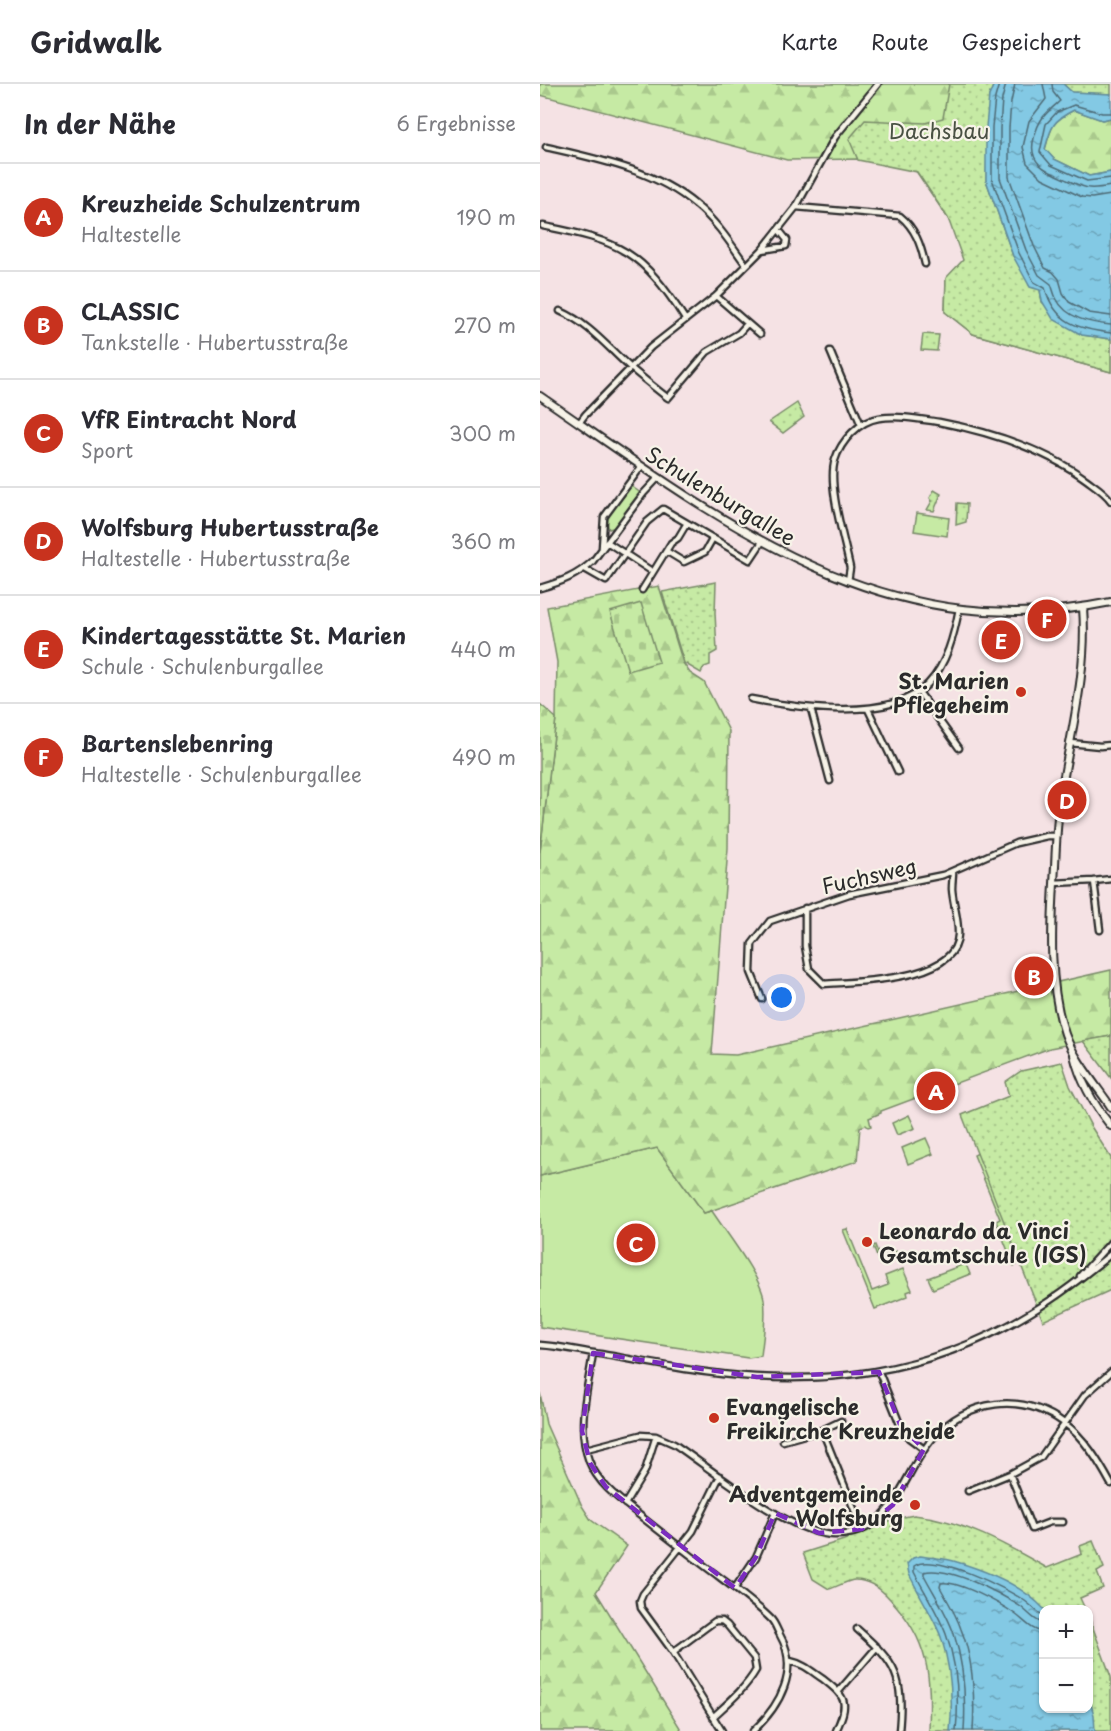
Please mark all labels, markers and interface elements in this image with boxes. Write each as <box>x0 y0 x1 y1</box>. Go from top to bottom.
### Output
text: Gridwalk <box>30 20 162 63</box>
text: Karte <box>781 25 838 57</box>
text: Route <box>871 25 929 57</box>
text: Gespeichert <box>962 25 1081 57</box>
text: In der Nähe <box>24 104 176 143</box>
text: 6 Ergebnisse <box>396 108 516 138</box>
park label: Dachsbau <box>889 114 989 146</box>
text: Kreuzheide Schulzentrum <box>81 186 361 219</box>
text: A <box>36 202 51 232</box>
text: 190 m <box>457 202 516 232</box>
text: Haltestelle <box>81 219 181 249</box>
text: CLASSIC <box>81 294 180 327</box>
text: B <box>37 310 50 340</box>
text: 270 m <box>453 310 516 340</box>
text: Tankstelle · Hubertusstraße <box>81 327 348 357</box>
text: VfR Eintracht Nord <box>81 402 297 435</box>
text: C <box>36 418 51 448</box>
text: 300 m <box>449 418 516 448</box>
text: Sport <box>81 435 133 465</box>
street label: Schulenburgallee <box>640 437 802 553</box>
text: Wolfsburg Hubertusstraße <box>81 510 379 543</box>
text: D <box>36 526 51 556</box>
text: 360 m <box>450 526 516 556</box>
text: Haltestelle · Hubertusstraße <box>81 543 350 573</box>
pin: F <box>1028 596 1066 642</box>
text: Kindertagesstätte St. Marien <box>81 618 406 651</box>
pin: E <box>982 618 1020 662</box>
text: E <box>37 634 50 664</box>
text: 440 m <box>451 634 516 664</box>
text: Schule · Schulenburgallee <box>81 651 324 681</box>
place label: St. Marien Pflegeheim <box>893 664 1009 720</box>
marker: St. Marien Pflegeheim <box>1014 685 1028 699</box>
text: Bartenslebenring <box>81 726 273 759</box>
text: F <box>38 742 49 772</box>
text: 490 m <box>452 742 516 772</box>
text: Haltestelle · Schulenburgallee <box>81 759 362 789</box>
pin: D <box>1048 778 1086 822</box>
street label: Fuchsweg <box>818 849 920 901</box>
pin: B <box>1014 954 1054 998</box>
your location <box>767 983 796 1012</box>
pin: A <box>916 1068 956 1114</box>
place label: Leonardo da Vinci Gesamtschule (IGS) <box>879 1214 1087 1270</box>
pin: C <box>616 1220 656 1266</box>
marker: Leonardo da Vinci Gesamtschule (IGS) <box>860 1235 874 1249</box>
place label: Evangelische Freikirche Kreuzheide <box>726 1390 955 1446</box>
marker: Evangelische Freikirche Kreuzheide <box>707 1411 721 1425</box>
place label: Adventgemeinde Wolfsburg <box>729 1477 903 1533</box>
marker: Adventgemeinde Wolfsburg <box>908 1498 922 1512</box>
map controls <box>1039 1605 1093 1713</box>
button: + <box>1039 1605 1093 1659</box>
button: − <box>1039 1659 1093 1713</box>

